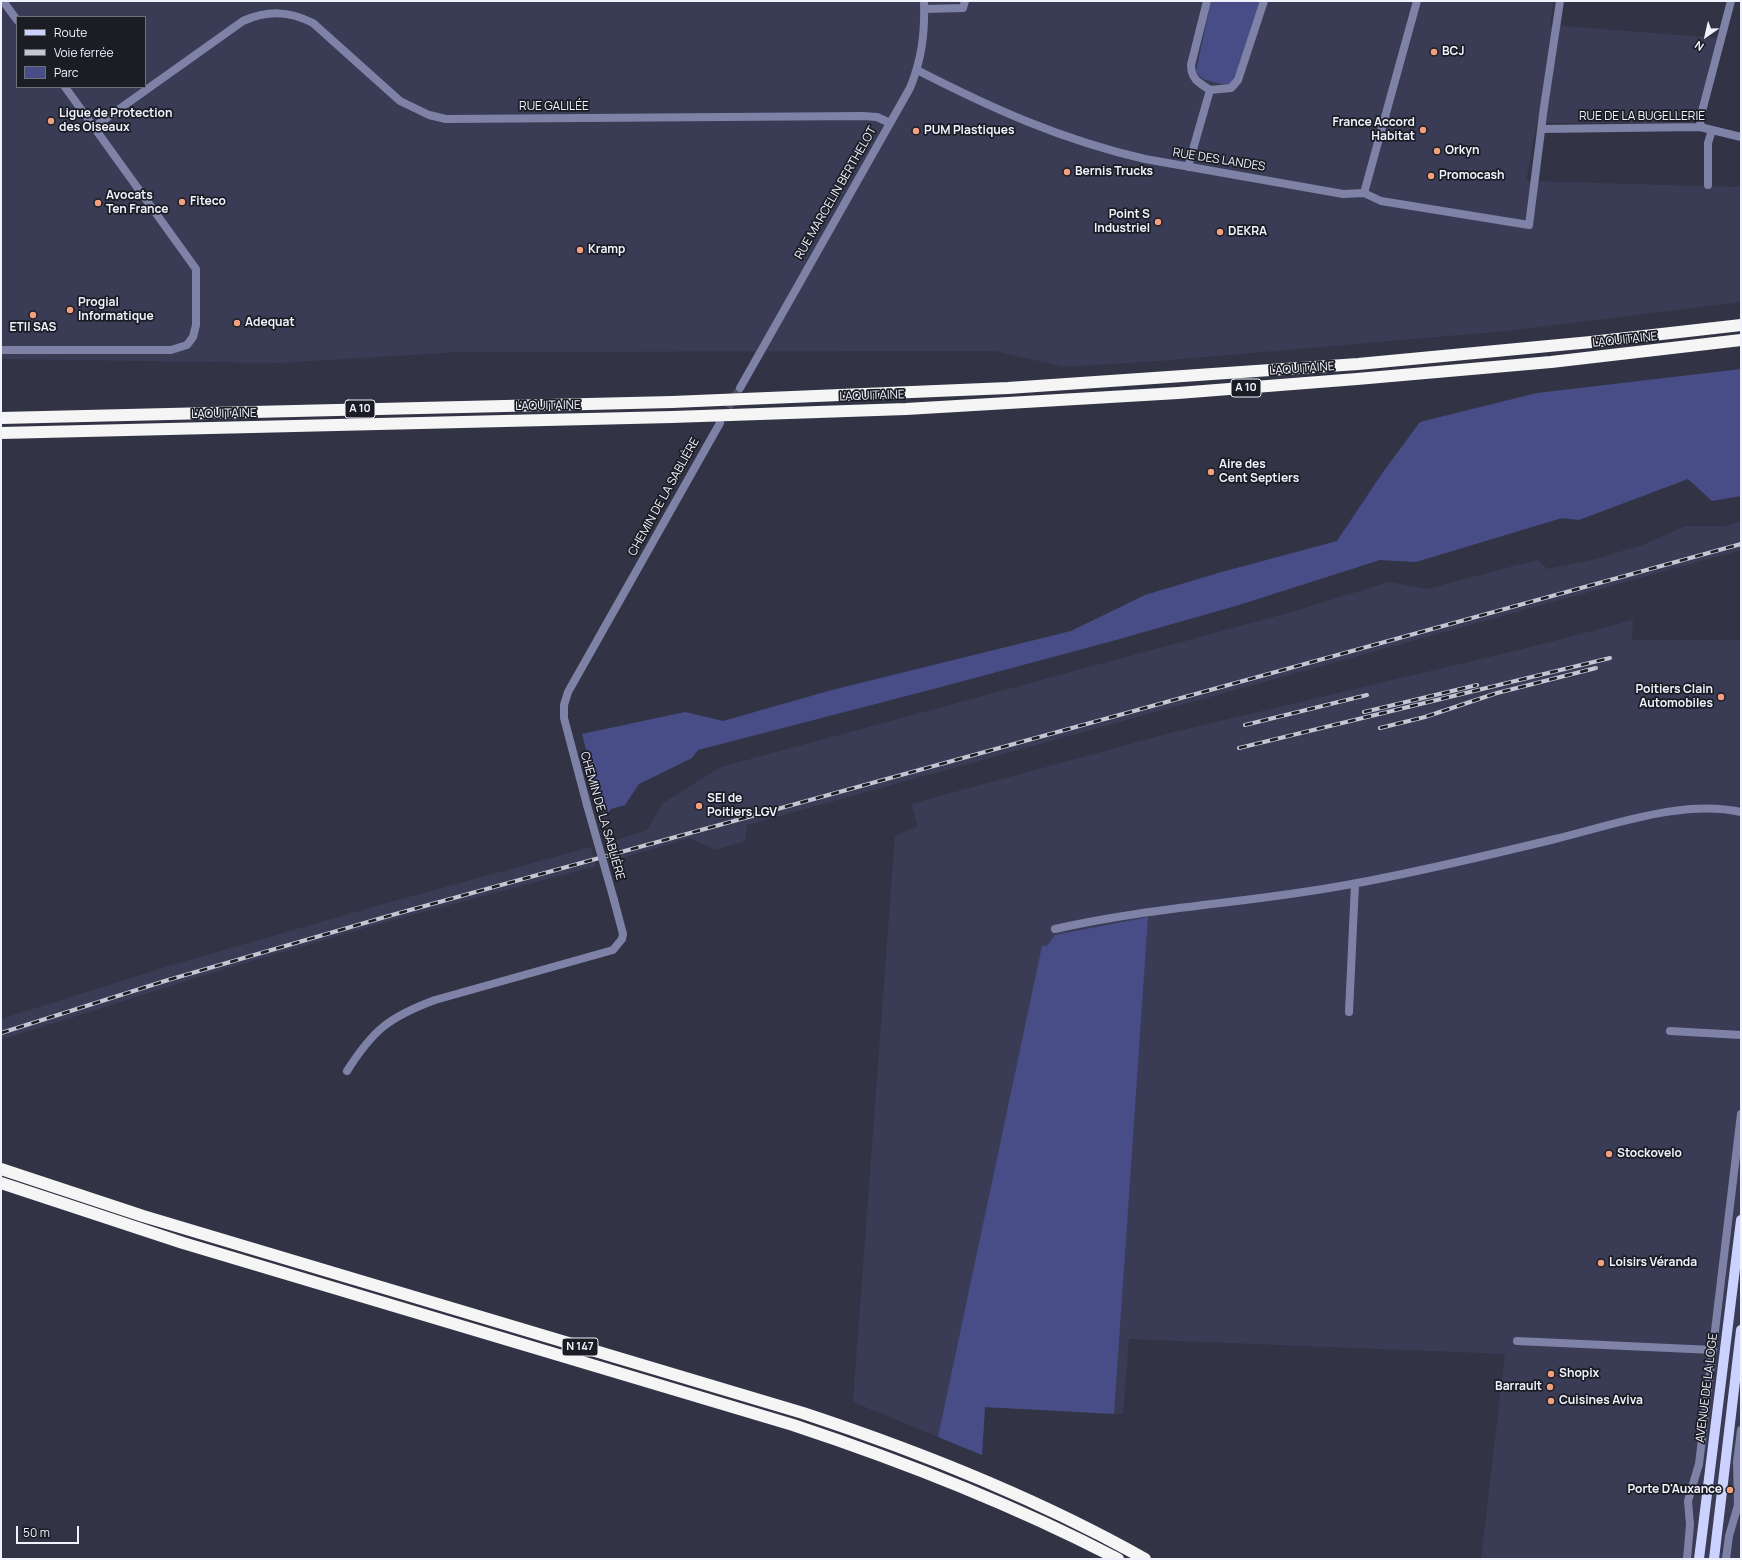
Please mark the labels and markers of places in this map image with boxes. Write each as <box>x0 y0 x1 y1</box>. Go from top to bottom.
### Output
place label: BCJ <box>1442 45 1464 59</box>
marker: BCJ <box>1429 47 1439 57</box>
place label: Ligue de Protection des Oiseaux <box>59 107 173 135</box>
marker: Ligue de Protection des Oiseaux <box>46 116 56 126</box>
place label: France Accord Habitat <box>1332 116 1415 144</box>
place label: PUM Plastiques <box>924 124 1015 138</box>
marker: France Accord Habitat <box>1418 125 1428 135</box>
marker: PUM Plastiques <box>911 126 921 136</box>
place label: Orkyn <box>1445 144 1479 158</box>
marker: Orkyn <box>1432 146 1442 156</box>
place label: Bernis Trucks <box>1075 165 1153 179</box>
marker: Bernis Trucks <box>1062 167 1072 177</box>
place label: Promocash <box>1439 169 1505 183</box>
marker: Promocash <box>1426 171 1436 181</box>
place label: Avocats Ten France <box>106 189 168 217</box>
place label: Fiteco <box>190 195 226 209</box>
marker: Fiteco <box>177 197 187 207</box>
marker: Avocats Ten France <box>93 198 103 208</box>
place label: Point S Industriel <box>1094 208 1150 236</box>
marker: Point S Industriel <box>1153 217 1163 227</box>
place label: DEKRA <box>1228 225 1267 239</box>
marker: DEKRA <box>1215 227 1225 237</box>
place label: Kramp <box>588 243 625 257</box>
marker: Kramp <box>575 245 585 255</box>
place label: Progial Informatique <box>78 296 154 324</box>
marker: Progial Informatique <box>65 305 75 315</box>
marker: ETII SAS <box>28 310 38 320</box>
place label: Adequat <box>245 316 295 330</box>
marker: Adequat <box>232 318 242 328</box>
place label: ETII SAS <box>9 321 57 335</box>
place label: Aire des Cent Septiers <box>1219 458 1299 486</box>
marker: Aire des Cent Septiers <box>1206 467 1216 477</box>
place label: Poitiers Clain Automobiles <box>1635 683 1713 711</box>
marker: Poitiers Clain Automobiles <box>1716 692 1726 702</box>
place label: SEI de Poitiers LGV <box>707 792 777 820</box>
marker: SEI de Poitiers LGV <box>694 801 704 811</box>
place label: Stockovelo <box>1617 1147 1682 1161</box>
marker: Stockovelo <box>1604 1149 1614 1159</box>
place label: Loisirs Véranda <box>1609 1256 1697 1270</box>
marker: Loisirs Véranda <box>1596 1258 1606 1268</box>
place label: Shopix <box>1559 1367 1599 1381</box>
marker: Shopix <box>1546 1369 1556 1379</box>
place label: Barrault <box>1495 1380 1542 1394</box>
marker: Barrault <box>1545 1382 1555 1392</box>
place label: Cuisines Aviva <box>1559 1394 1643 1408</box>
marker: Cuisines Aviva <box>1546 1396 1556 1406</box>
place label: Porte D'Auxance <box>1627 1483 1722 1497</box>
marker: Porte D'Auxance <box>1725 1485 1735 1495</box>

